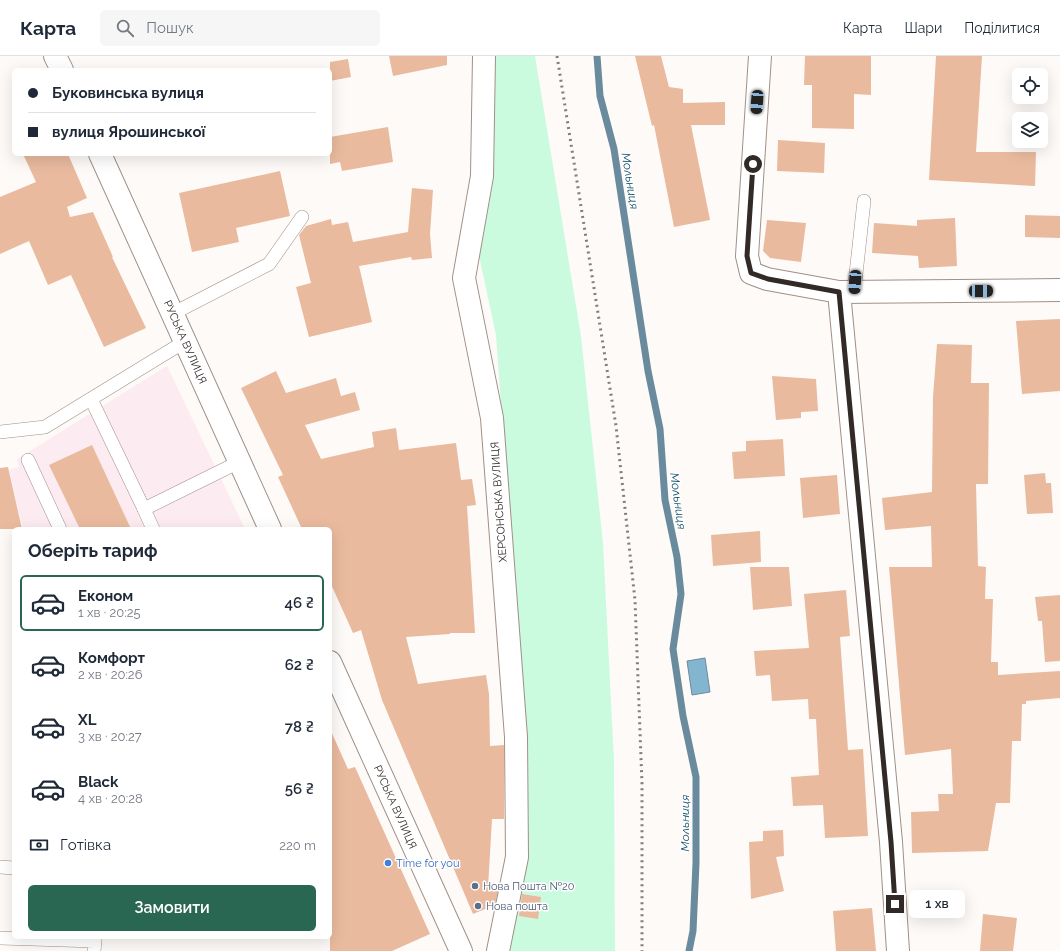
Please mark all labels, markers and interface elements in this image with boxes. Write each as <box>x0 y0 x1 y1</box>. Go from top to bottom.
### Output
search box <box>100 10 380 46</box>
text: Карта <box>20 17 76 39</box>
icon: search <box>114 17 136 39</box>
text: Пошук <box>146 19 194 37</box>
text: Карта <box>843 20 882 36</box>
text: Шари <box>904 20 942 36</box>
text: Поділитися <box>964 20 1040 36</box>
map controls <box>1012 68 1048 148</box>
button: locate <box>1012 68 1048 104</box>
text: Буковинська вулиця <box>52 84 204 102</box>
car <box>750 90 764 114</box>
button: layers <box>1012 112 1048 148</box>
text: вулиця Ярошинської <box>52 123 205 141</box>
water label: Мольниця <box>619 152 641 211</box>
route start <box>744 155 762 173</box>
car <box>848 270 862 294</box>
car <box>969 285 993 297</box>
street label: РУСЬКА ВУЛИЦЯ <box>161 298 209 386</box>
street label: ХЕРСОНСЬКА ВУЛИЦЯ <box>488 441 510 563</box>
water label: Мольниця <box>667 472 689 531</box>
text: Оберіть тариф <box>28 540 158 561</box>
icon: car <box>30 585 66 621</box>
text: Економ <box>78 587 133 605</box>
text: 46 ₴ <box>284 594 314 612</box>
text: 1 хв · 20:25 <box>78 605 141 620</box>
icon: car <box>30 647 66 683</box>
text: Комфорт <box>78 649 145 667</box>
text: 62 ₴ <box>285 656 314 674</box>
text: 2 хв · 20:26 <box>78 667 142 682</box>
icon: car <box>30 709 66 745</box>
text: XL <box>78 711 96 729</box>
text: 78 ₴ <box>285 718 314 736</box>
text: 3 хв · 20:27 <box>78 729 142 744</box>
street label: РУСЬКА ВУЛИЦЯ <box>371 763 419 851</box>
icon: car <box>30 771 66 807</box>
text: Black <box>78 773 118 791</box>
text: 56 ₴ <box>285 780 314 798</box>
text: 4 хв · 20:28 <box>78 791 143 806</box>
water label: Мольниця <box>678 794 692 852</box>
icon: cash <box>28 834 50 856</box>
text: Готівка <box>60 836 111 854</box>
text: 220 m <box>279 838 316 853</box>
place label: Time for you <box>396 857 459 870</box>
marker: Time for you <box>383 858 393 868</box>
place label: Нова Пошта №20 <box>483 880 575 893</box>
marker: Нова Пошта №20 <box>470 881 480 891</box>
button: Замовити <box>28 885 316 931</box>
callout: 1 хв <box>909 890 965 918</box>
route end <box>886 895 904 913</box>
text: 1 хв <box>925 896 949 911</box>
place label: Нова пошта <box>486 900 548 913</box>
marker: Нова пошта <box>473 901 483 911</box>

